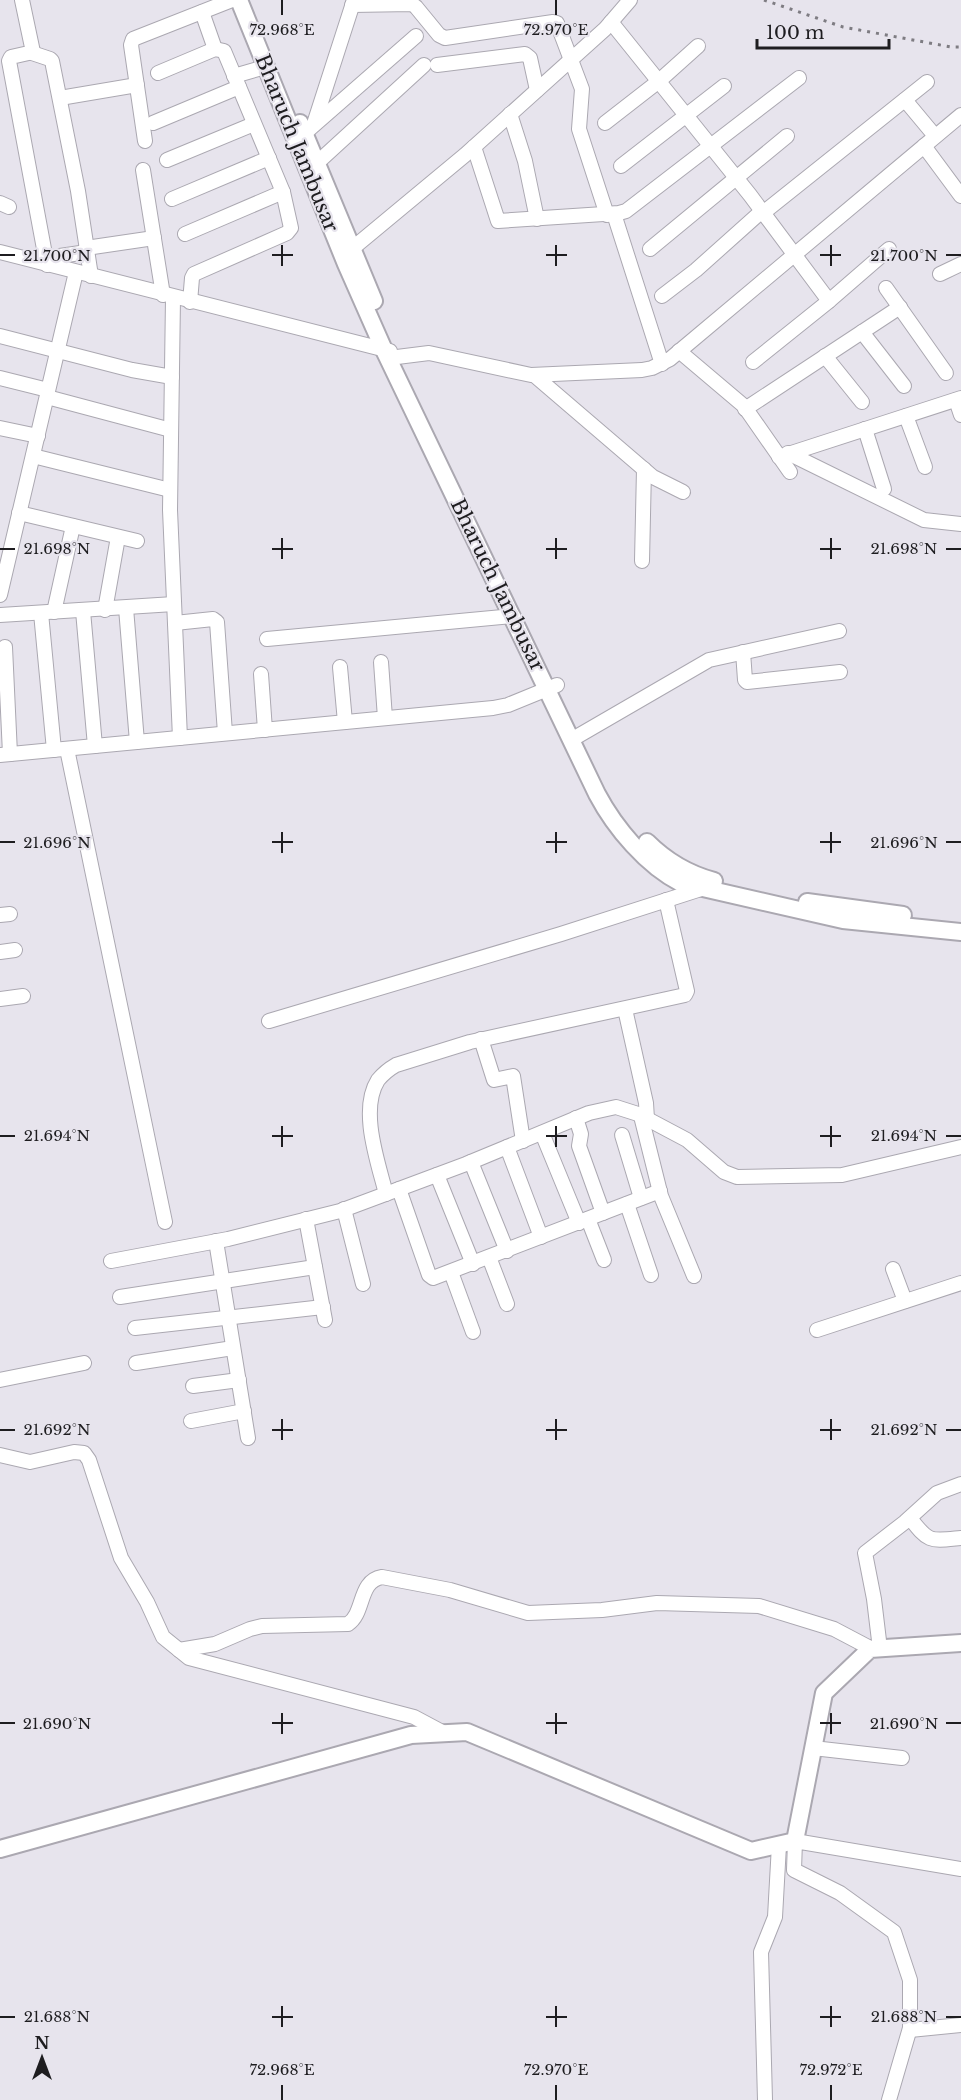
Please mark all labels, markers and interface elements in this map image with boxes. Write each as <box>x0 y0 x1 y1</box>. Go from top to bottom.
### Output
scale bar <box>757 12 889 50</box>
text: 72.968°E <box>249 20 315 39</box>
text: 72.970°E <box>524 20 588 39</box>
text: 100 m <box>766 22 824 44</box>
street label: Bharuch Jambusar <box>250 51 344 236</box>
text: 21.700°N <box>23 246 91 265</box>
text: 21.700°N <box>870 246 938 265</box>
street label: Bharuch Jambusar <box>446 495 550 676</box>
text: 21.698°N <box>24 539 90 558</box>
text: 21.698°N <box>871 539 937 558</box>
text: 21.696°N <box>23 833 91 852</box>
text: 21.696°N <box>870 833 938 852</box>
text: 21.694°N <box>24 1126 90 1145</box>
text: 21.694°N <box>871 1126 937 1145</box>
text: 21.692°N <box>24 1420 90 1439</box>
text: 21.692°N <box>871 1420 937 1439</box>
text: 21.690°N <box>23 1714 91 1733</box>
text: 21.690°N <box>870 1714 938 1733</box>
text: 21.688°N <box>24 2007 90 2026</box>
text: 21.688°N <box>871 2007 937 2026</box>
north arrow <box>12 2028 72 2088</box>
text: N <box>34 2033 50 2053</box>
text: 72.968°E <box>249 2060 315 2079</box>
text: 72.970°E <box>524 2060 588 2079</box>
text: 72.972°E <box>799 2060 863 2079</box>

